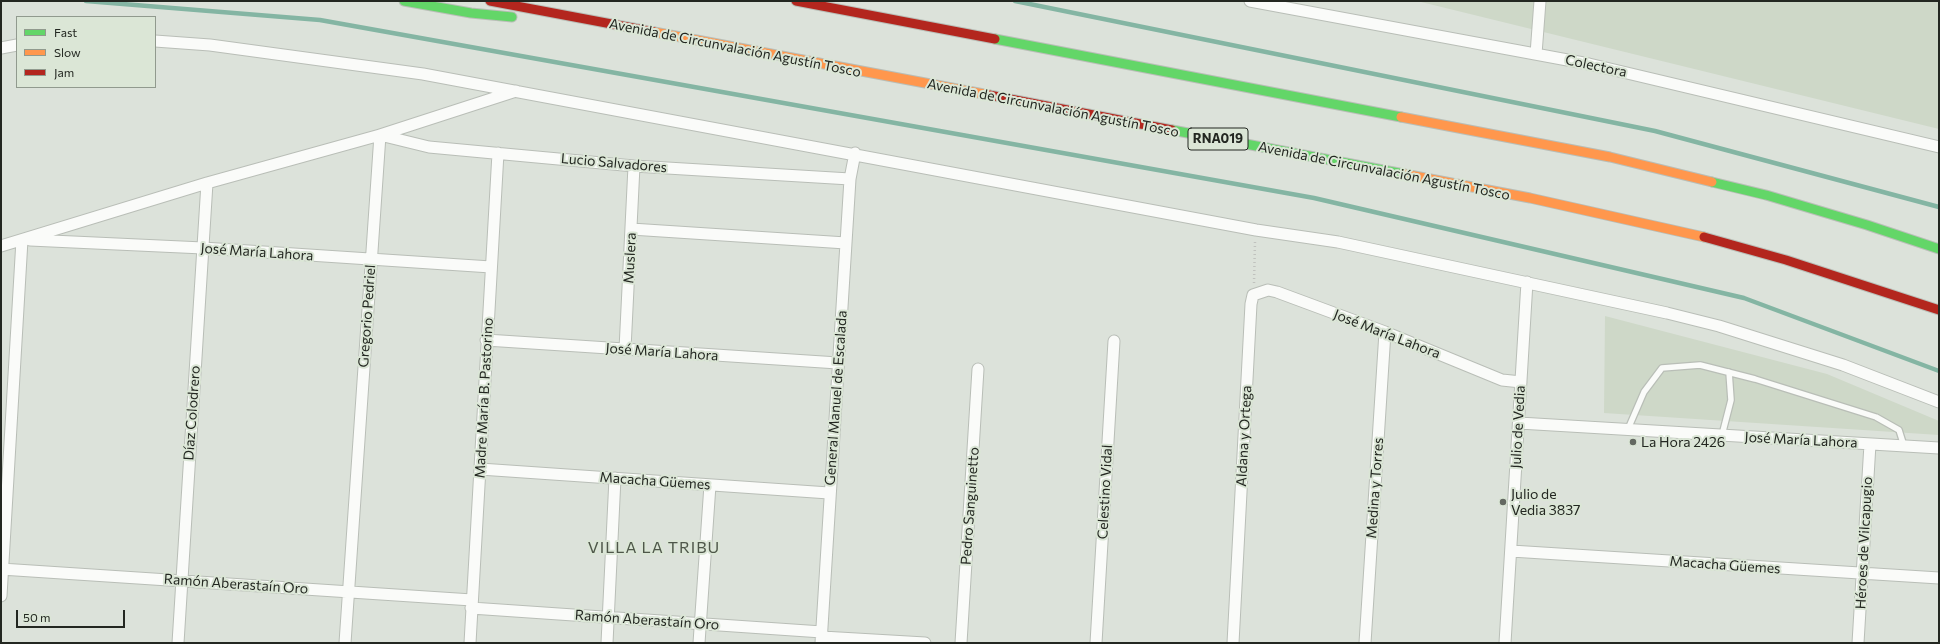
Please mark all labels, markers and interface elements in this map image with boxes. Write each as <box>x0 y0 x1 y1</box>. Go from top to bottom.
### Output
street label: Avenida de Circunvalación Agustín Tosco <box>608 15 862 81</box>
legend <box>16 16 156 88</box>
text: Fast <box>54 25 77 39</box>
text: Slow <box>54 45 81 59</box>
street label: Colectora <box>1564 51 1628 81</box>
text: Jam <box>54 65 74 79</box>
street label: Avenida de Circunvalación Agustín Tosco <box>926 75 1180 141</box>
road number: RNA019 <box>1188 128 1248 150</box>
street label: Avenida de Circunvalación Agustín Tosco <box>1257 138 1511 204</box>
street label: Lucio Salvadores <box>560 150 668 176</box>
street label: Muslera <box>620 232 640 284</box>
street label: José María Lahora <box>200 240 314 264</box>
street label: Gregorio Pedriel <box>355 264 379 368</box>
street label: José María Lahora <box>1331 306 1443 362</box>
street label: General Manuel de Escalada <box>822 310 850 486</box>
street label: Madre María B. Pastorino <box>471 317 497 479</box>
street label: José María Lahora <box>605 340 719 364</box>
street label: Díaz Colodrero <box>180 365 204 461</box>
street label: Aldana y Ortega <box>1233 385 1255 487</box>
street label: Julio de Vedia <box>1507 385 1529 469</box>
street label: José María Lahora <box>1744 429 1858 451</box>
place label: La Hora 2426 <box>1641 434 1725 450</box>
street label: Medina y Torres <box>1363 437 1387 539</box>
marker: La Hora 2426 <box>1628 437 1638 447</box>
street label: Celestino Vidal <box>1094 444 1116 540</box>
street label: Pedro Sanguinetto <box>958 447 982 565</box>
street label: Macacha Güemes <box>599 469 711 493</box>
street label: Héroes de Vilcapugio <box>1852 476 1876 610</box>
place label: Julio de Vedia 3837 <box>1511 486 1580 518</box>
marker: Julio de Vedia 3837 <box>1498 497 1508 507</box>
district label: VILLA LA TRIBU <box>588 538 720 558</box>
street label: Macacha Güemes <box>1669 553 1781 577</box>
street label: Ramón Aberastaín Oro <box>163 571 309 597</box>
scale bar <box>18 602 127 628</box>
street label: Ramón Aberastaín Oro <box>574 607 720 633</box>
text: 50 m <box>23 610 51 624</box>

